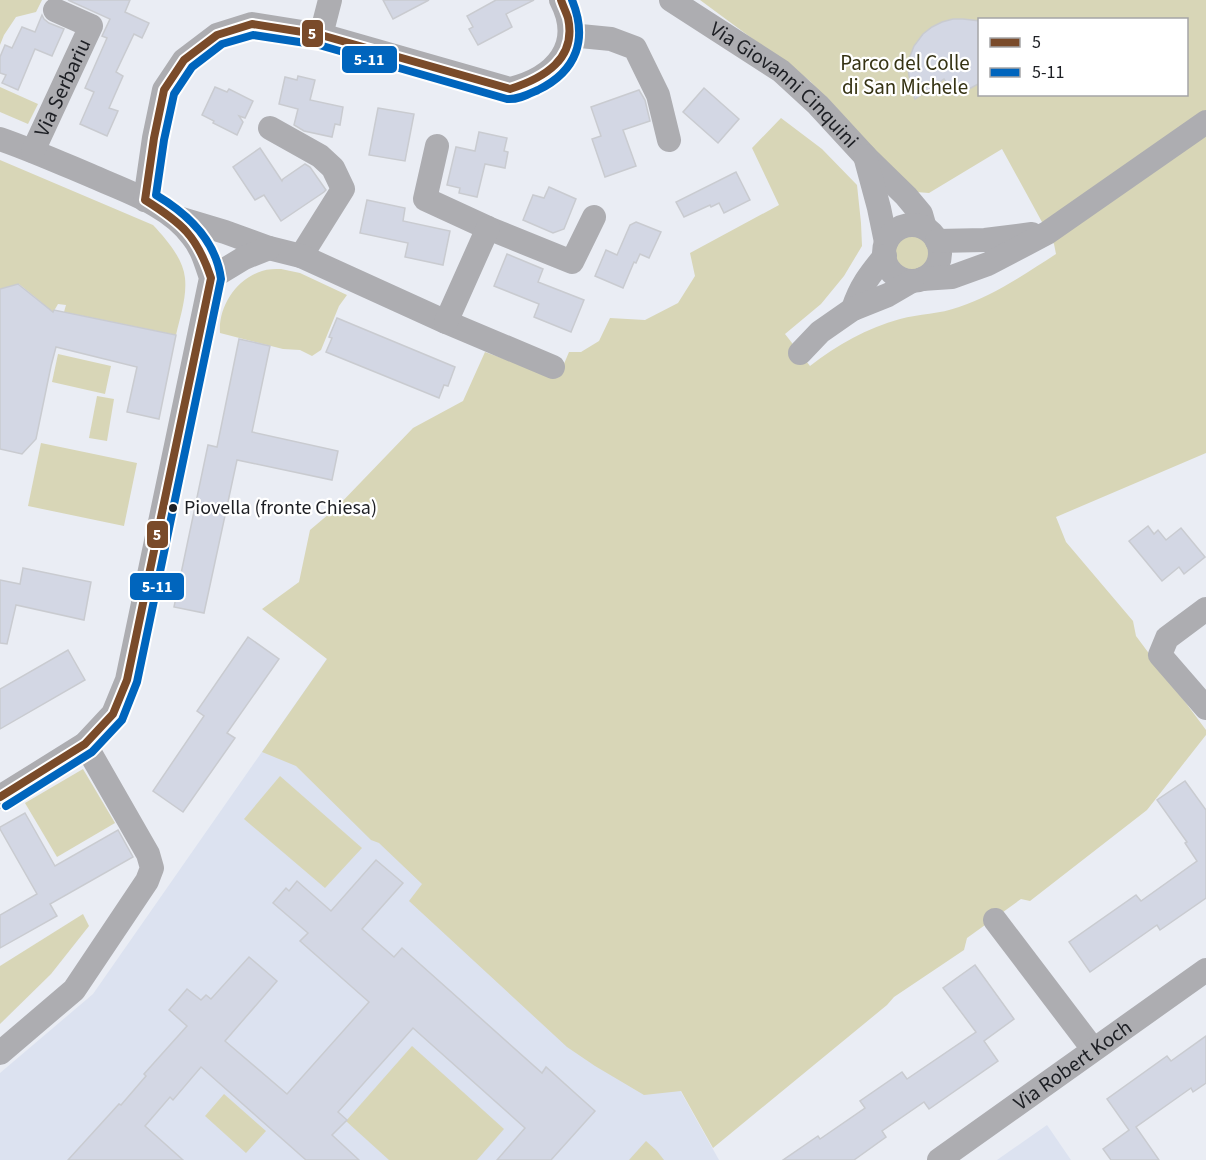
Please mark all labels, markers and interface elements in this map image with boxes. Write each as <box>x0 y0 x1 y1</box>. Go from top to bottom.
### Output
street label: Via Giovanni Cinquini <box>704 14 866 155</box>
legend <box>978 18 1188 96</box>
line badge: 5 <box>301 19 324 48</box>
text: 5 <box>308 23 316 45</box>
text: 5 <box>1032 30 1041 55</box>
street label: Via Serbariu <box>27 33 98 142</box>
line badge: 5-11 <box>341 45 398 74</box>
park label: Parco del Colle di San Michele <box>840 48 970 102</box>
text: 5-11 <box>354 49 384 71</box>
text: 5-11 <box>1032 60 1064 85</box>
place label: Piovella (fronte Chiesa) <box>184 494 377 522</box>
marker: Piovella (fronte Chiesa) <box>167 502 179 514</box>
line badge: 5 <box>146 520 169 549</box>
text: 5 <box>153 524 161 546</box>
line badge: 5-11 <box>129 572 185 601</box>
text: 5-11 <box>142 576 172 598</box>
street label: Via Robert Koch <box>1007 1012 1138 1117</box>

